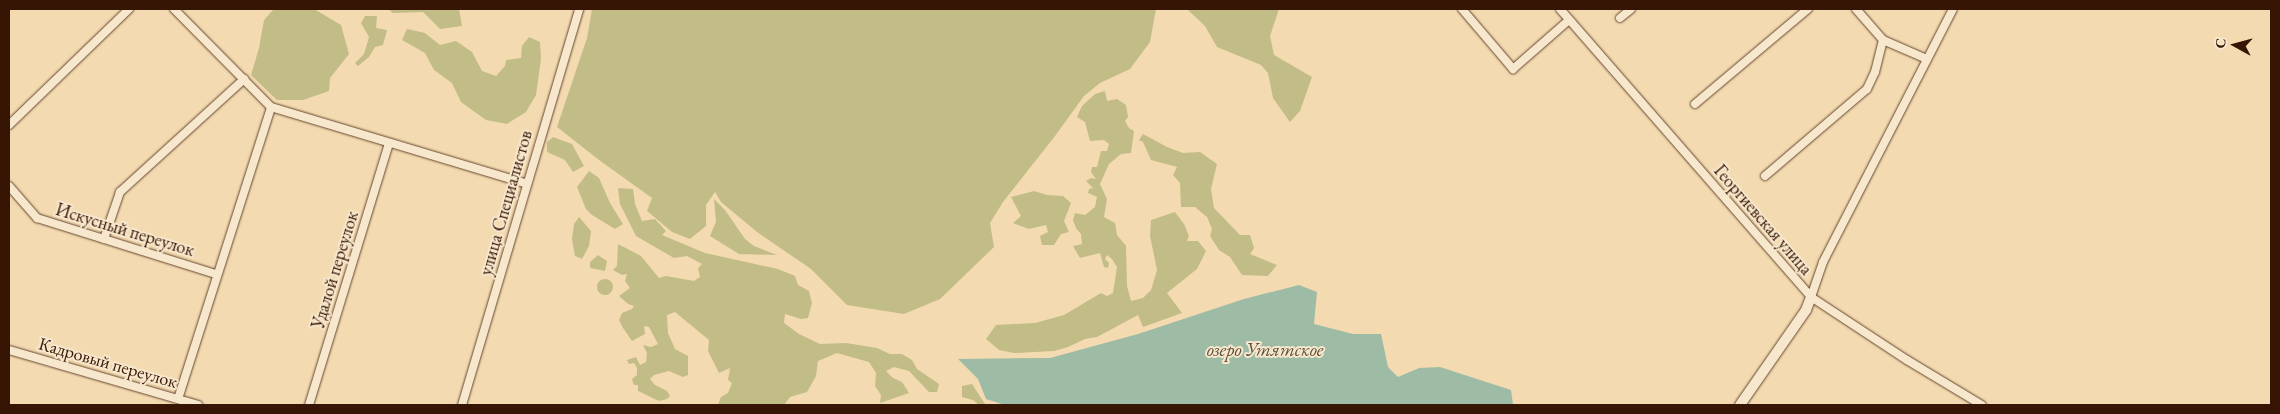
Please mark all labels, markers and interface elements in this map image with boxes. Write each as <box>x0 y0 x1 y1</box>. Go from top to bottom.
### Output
north arrow <box>2210 20 2260 70</box>
text: С <box>2211 37 2230 49</box>
street label: улица Специалистов <box>475 128 537 278</box>
street label: Георгиевская улица <box>1709 160 1817 280</box>
street label: Искусный переулок <box>53 199 197 261</box>
street label: Удалой переулок <box>307 209 363 331</box>
street label: Кадровый переулок <box>36 333 180 393</box>
water label: озеро Утятское <box>1207 339 1323 361</box>

